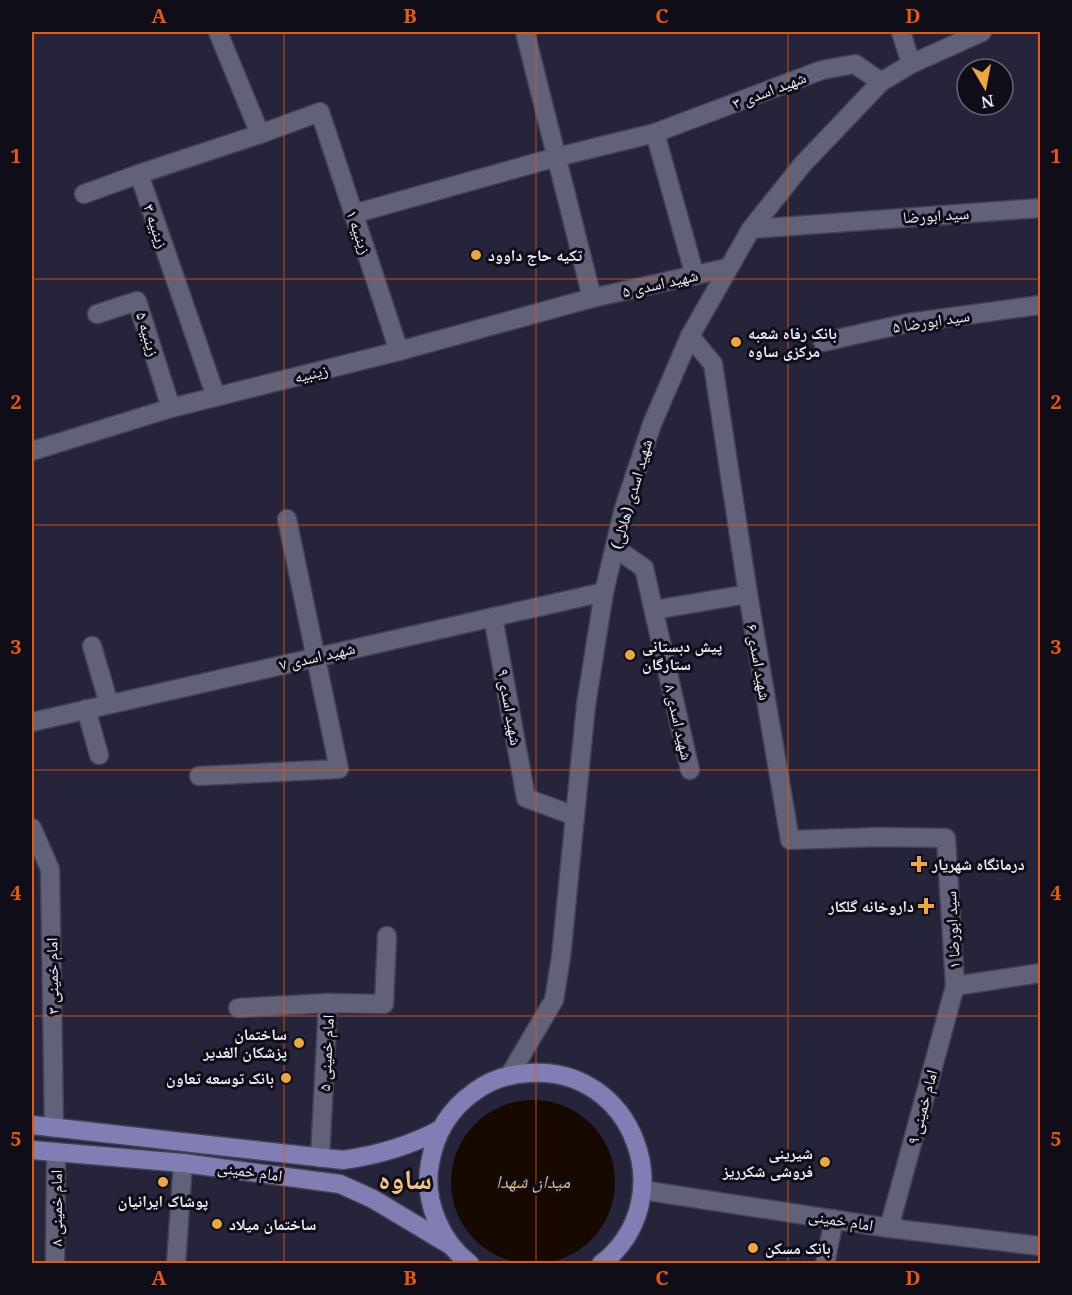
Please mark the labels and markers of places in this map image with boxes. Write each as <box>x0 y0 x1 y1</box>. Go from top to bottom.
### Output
place label: تکیه حاج داوود <box>488 244 583 266</box>
marker: تکیه حاج داوود <box>469 248 483 262</box>
place label: بانک رفاه شعبه مرکزی ساوه <box>748 322 837 362</box>
marker: بانک رفاه شعبه مرکزی ساوه <box>729 335 743 349</box>
place label: پیش دبستانی ستارگان <box>642 635 722 675</box>
marker: پیش دبستانی ستارگان <box>623 648 637 662</box>
place label: درمانگاه شهریار <box>931 853 1025 875</box>
marker: درمانگاه شهریار <box>910 855 928 873</box>
place label: داروخانه گلکار <box>827 895 914 917</box>
marker: داروخانه گلکار <box>919 899 933 913</box>
place label: ساختمان پزشکان الغدیر <box>202 1023 287 1063</box>
marker: ساختمان پزشکان الغدیر <box>292 1036 306 1050</box>
place label: بانک توسعه تعاون <box>166 1067 274 1089</box>
marker: بانک توسعه تعاون <box>279 1071 293 1085</box>
place label: شیرینی فروشی شکرریز <box>722 1142 813 1182</box>
marker: شیرینی فروشی شکرریز <box>818 1155 832 1169</box>
marker: پوشاک ایرانیان <box>156 1175 170 1189</box>
place label: پوشاک ایرانیان <box>118 1190 208 1212</box>
place label: ساختمان میلاد <box>229 1213 316 1235</box>
marker: ساختمان میلاد <box>210 1217 224 1231</box>
place label: بانک مسکن <box>765 1237 831 1259</box>
marker: بانک مسکن <box>746 1241 760 1255</box>

